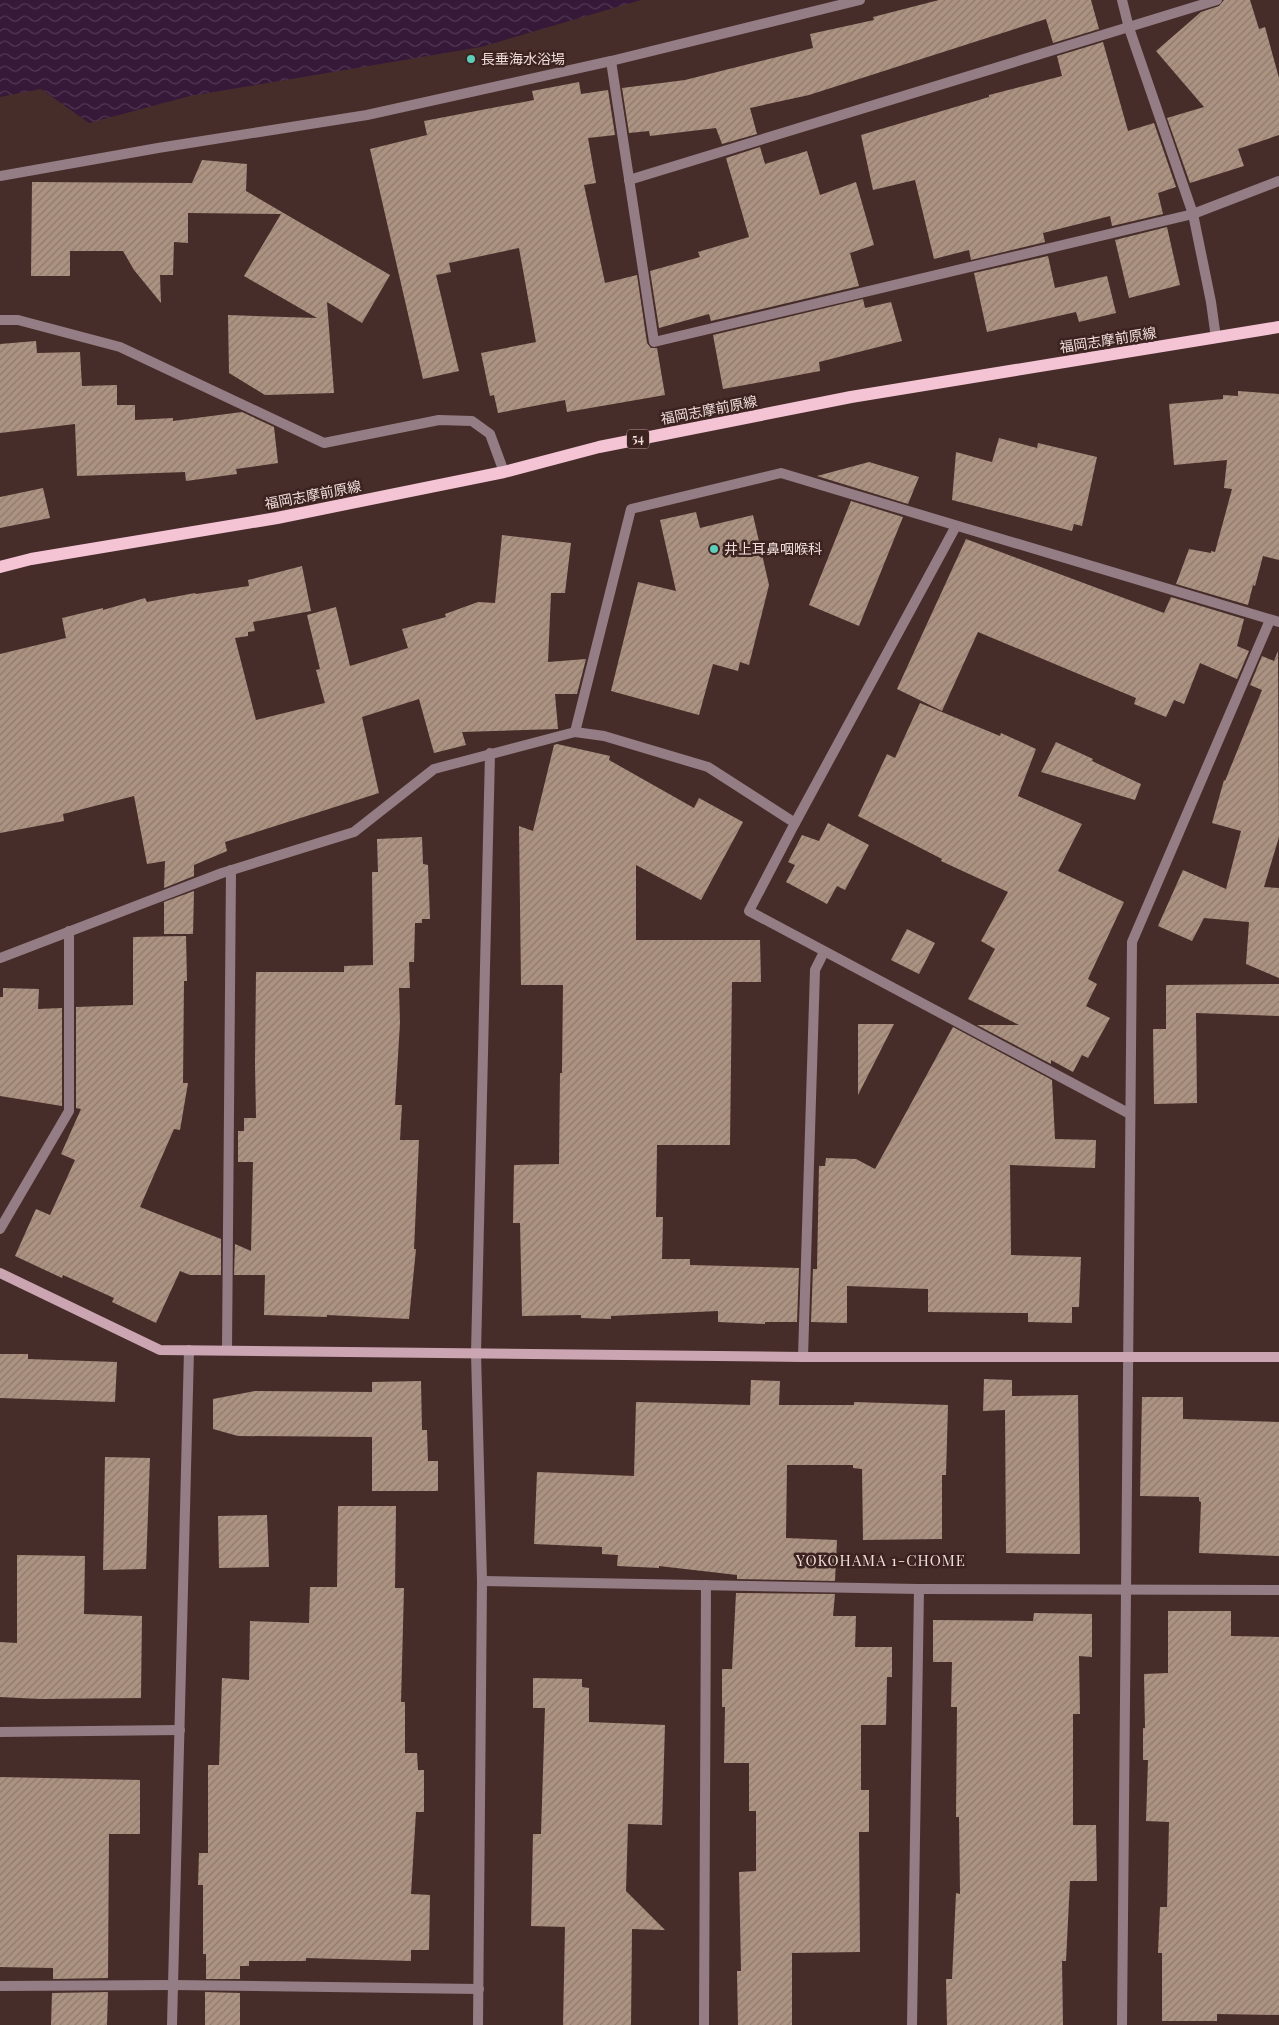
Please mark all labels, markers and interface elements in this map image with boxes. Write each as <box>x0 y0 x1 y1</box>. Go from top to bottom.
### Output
place label: 長垂海水浴場 <box>481 49 565 68</box>
marker: 長垂海水浴場 <box>465 53 477 65</box>
street label: 福岡志摩前原線 <box>1058 322 1158 357</box>
street label: 福岡志摩前原線 <box>659 391 759 428</box>
road number: 54 <box>627 429 649 448</box>
street label: 福岡志摩前原線 <box>263 476 363 513</box>
place label: 井上耳鼻咽喉科 <box>724 539 822 558</box>
marker: 井上耳鼻咽喉科 <box>708 543 720 555</box>
district label: YOKOHAMA 1-CHOME <box>795 1550 966 1570</box>

